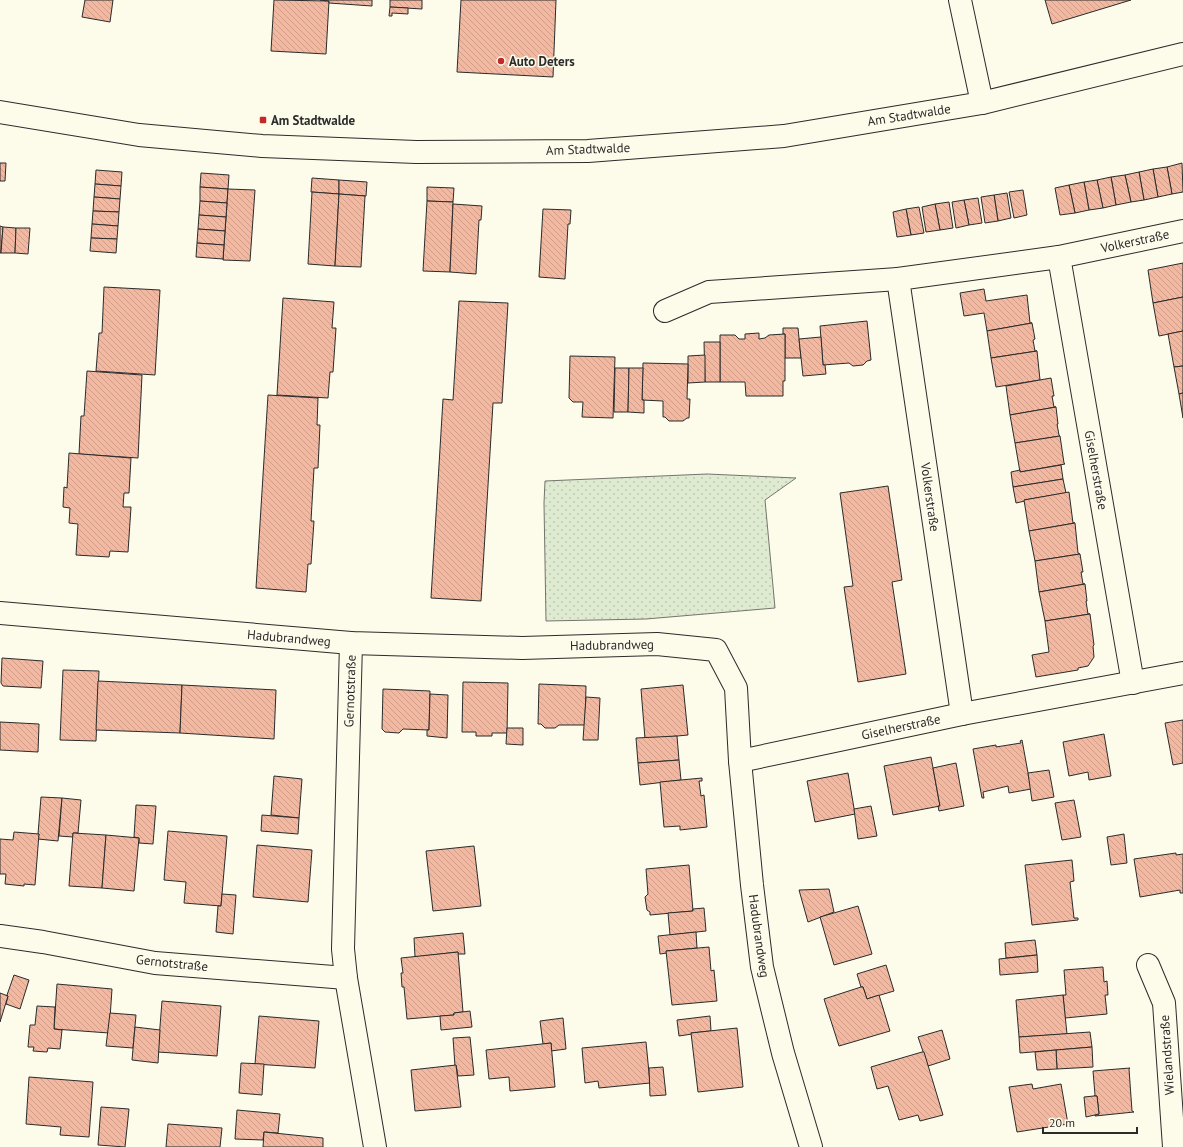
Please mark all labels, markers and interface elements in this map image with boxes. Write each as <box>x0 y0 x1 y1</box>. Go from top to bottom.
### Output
place label: Auto Deters <box>509 53 575 70</box>
marker: Auto Deters <box>496 56 506 66</box>
street label: Am Stadtwalde <box>866 100 952 130</box>
place label: Am Stadtwalde <box>271 112 355 129</box>
marker: Am Stadtwalde <box>258 115 268 125</box>
street label: Am Stadtwalde <box>546 139 630 159</box>
street label: Volkerstraße <box>1098 225 1171 257</box>
street label: Giselherstraße <box>1081 429 1111 511</box>
street label: Volkerstraße <box>917 460 943 533</box>
street label: Hadubrandweg <box>246 626 332 650</box>
street label: Hadubrandweg <box>570 636 654 654</box>
street label: Gernotstraße <box>340 654 360 728</box>
street label: Giselherstraße <box>860 710 942 744</box>
street label: Hadubrandweg <box>745 893 773 979</box>
street label: Gernotstraße <box>135 951 209 975</box>
street label: Wielandstraße <box>1156 1014 1178 1096</box>
scale bar <box>1043 1109 1137 1135</box>
text: 20 m <box>1049 1115 1075 1130</box>

